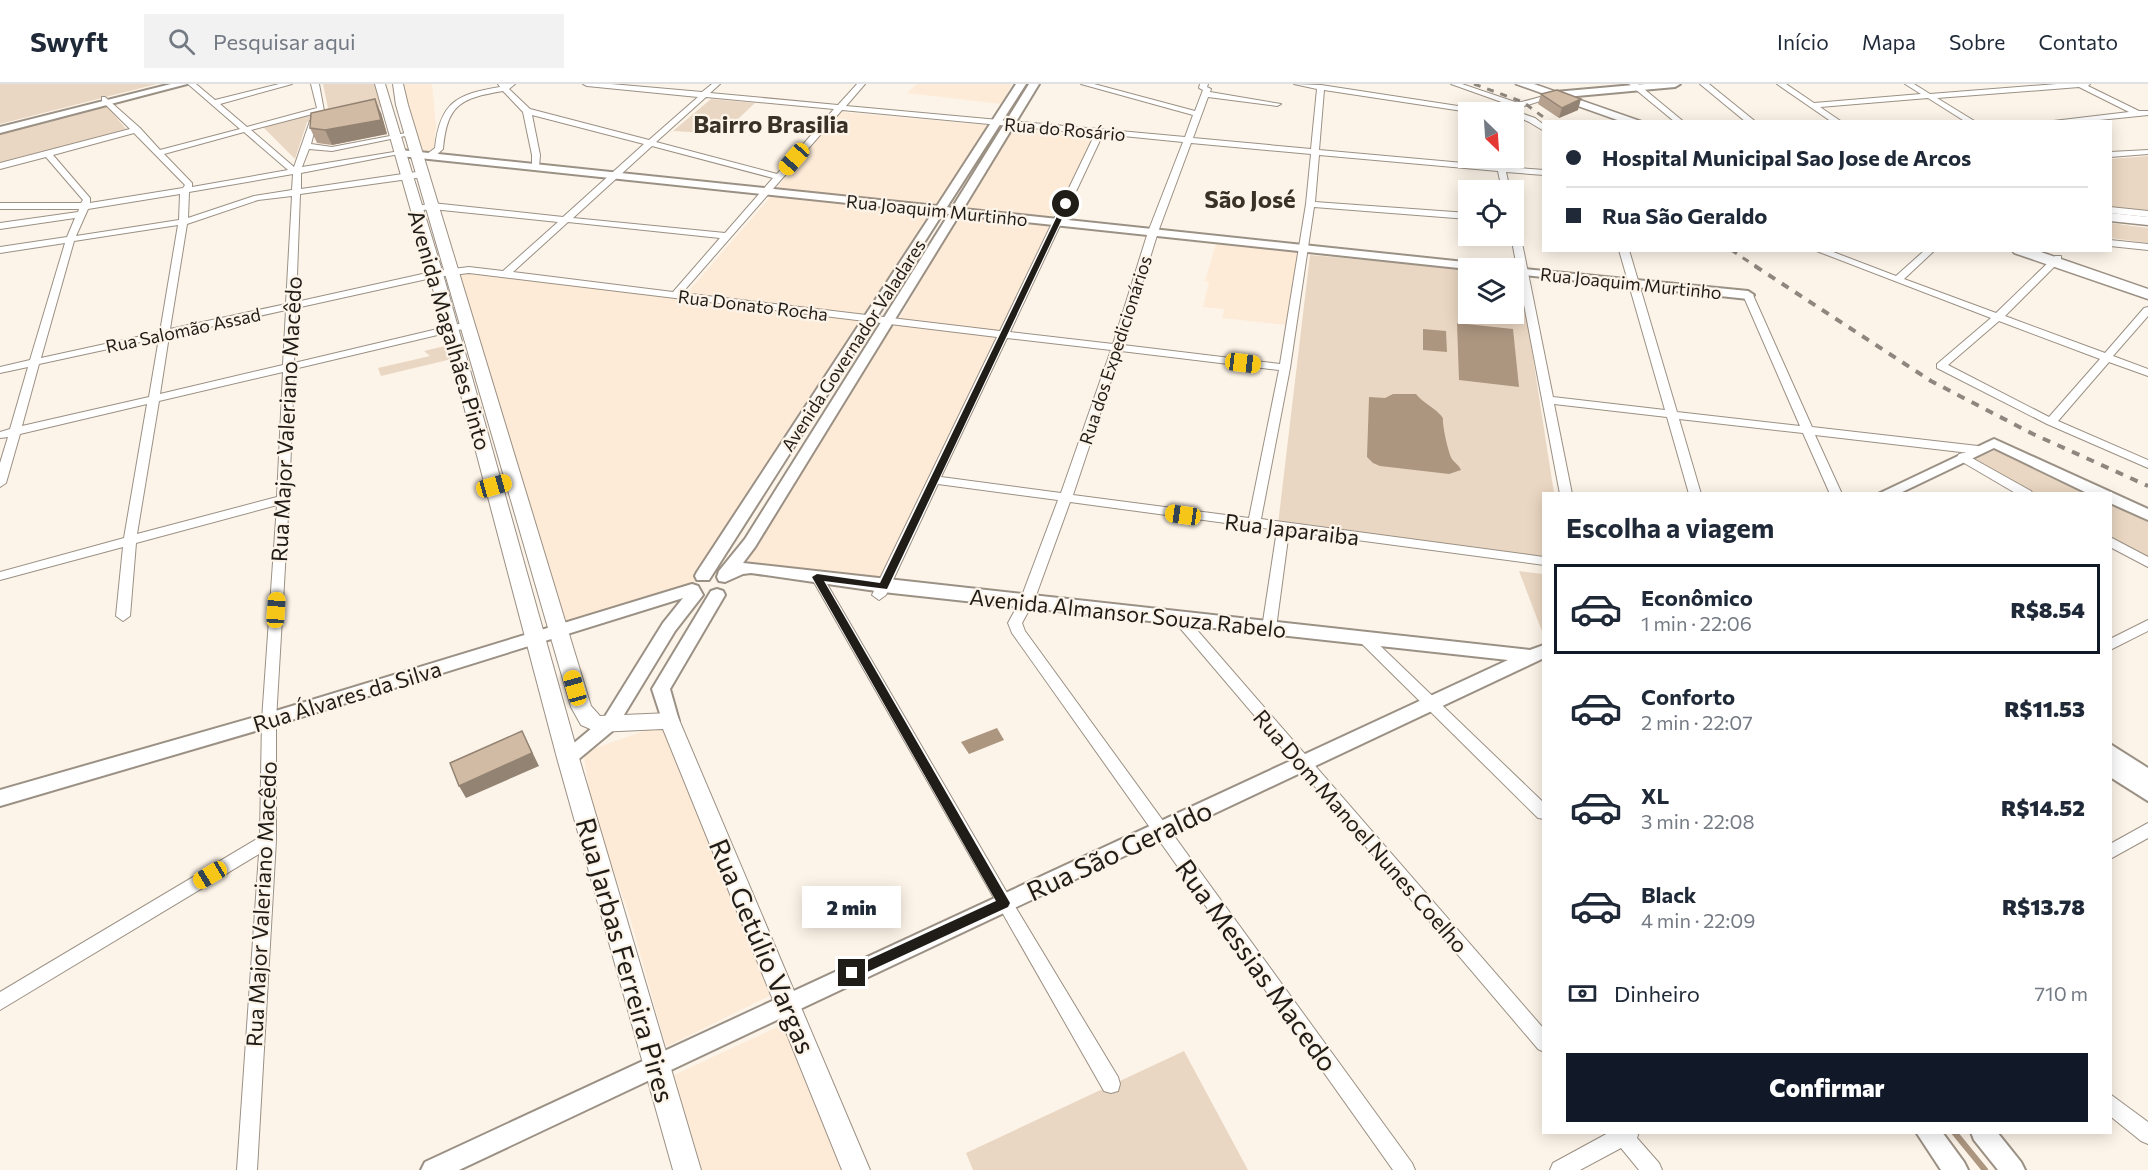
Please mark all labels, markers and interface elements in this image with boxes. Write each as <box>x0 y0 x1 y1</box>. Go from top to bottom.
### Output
search box <box>144 14 564 68</box>
text: Swyft <box>30 24 108 58</box>
icon: search <box>165 25 198 58</box>
text: Pesquisar aqui <box>213 28 356 55</box>
text: Início <box>1777 29 1829 54</box>
text: Mapa <box>1862 29 1916 54</box>
text: Sobre <box>1949 29 2005 54</box>
text: Contato <box>2038 29 2118 54</box>
north arrow <box>1458 102 1524 168</box>
map controls <box>1458 102 1524 324</box>
district label: Bairro Brasilia <box>693 109 849 138</box>
street label: Rua do Rosário <box>1003 113 1127 145</box>
car <box>775 140 813 178</box>
text: Hospital Municipal Sao Jose de Arcos <box>1602 144 1971 171</box>
button: locate <box>1458 180 1524 246</box>
district label: São José <box>1204 184 1296 213</box>
street label: Rua Joaquim Murtinho <box>845 190 1029 230</box>
route start <box>1052 190 1079 217</box>
text: Rua São Geraldo <box>1602 202 1767 229</box>
street label: Avenida Magalhães Pinto <box>403 207 497 453</box>
street label: Avenida Governador Valadares <box>776 235 930 455</box>
street label: Rua dos Expedicionários <box>1074 253 1156 447</box>
button: layers <box>1458 258 1524 324</box>
street label: Rua Joaquim Murtinho <box>1539 263 1723 303</box>
street label: Rua Major Valeriano Macêdo <box>265 275 307 563</box>
street label: Rua Donato Rocha <box>677 285 829 325</box>
street label: Rua Salomão Assad <box>103 303 263 357</box>
car <box>1224 352 1262 374</box>
car <box>474 472 514 500</box>
car <box>1164 504 1202 526</box>
street label: Rua Japaraiba <box>1223 507 1361 551</box>
text: Escolha a viagem <box>1566 511 1774 544</box>
icon: car <box>1569 582 1623 636</box>
street label: Avenida Almansor Souza Rabelo <box>968 583 1288 643</box>
text: Econômico <box>1641 584 1753 611</box>
car <box>266 591 286 629</box>
text: R$8.54 <box>2010 596 2085 623</box>
text: 1 min · 22:06 <box>1641 611 1752 635</box>
street label: Rua Álvares da Silva <box>250 655 444 737</box>
car <box>561 668 589 708</box>
icon: car <box>1569 681 1623 735</box>
text: Conforto <box>1641 683 1735 710</box>
text: R$11.53 <box>2004 695 2085 722</box>
street label: Rua Dom Manoel Nunes Coelho <box>1248 704 1474 958</box>
text: 2 min · 22:07 <box>1641 710 1753 734</box>
street label: Rua Major Valeriano Macêdo <box>240 760 282 1048</box>
icon: car <box>1569 780 1623 834</box>
text: XL <box>1641 782 1669 809</box>
street label: Rua São Geraldo <box>1021 793 1217 907</box>
text: R$14.52 <box>2001 794 2085 821</box>
text: 3 min · 22:08 <box>1641 809 1755 833</box>
street label: Rua Jarbas Ferreira Pires <box>570 814 682 1106</box>
street label: Rua Getúlio Vargas <box>703 834 823 1058</box>
street label: Rua Messias Macedo <box>1169 852 1345 1078</box>
car <box>190 858 230 892</box>
icon: car <box>1569 879 1623 933</box>
text: Black <box>1641 881 1696 908</box>
callout: 2 min <box>802 886 902 928</box>
text: R$13.78 <box>2002 893 2085 920</box>
text: 2 min <box>826 895 877 919</box>
text: 4 min · 22:09 <box>1641 908 1755 932</box>
route end <box>838 959 865 986</box>
icon: cash <box>1566 977 1599 1010</box>
text: Dinheiro <box>1614 980 1700 1007</box>
text: 710 m <box>2035 981 2088 1005</box>
button: Confirmar <box>1566 1053 2088 1122</box>

